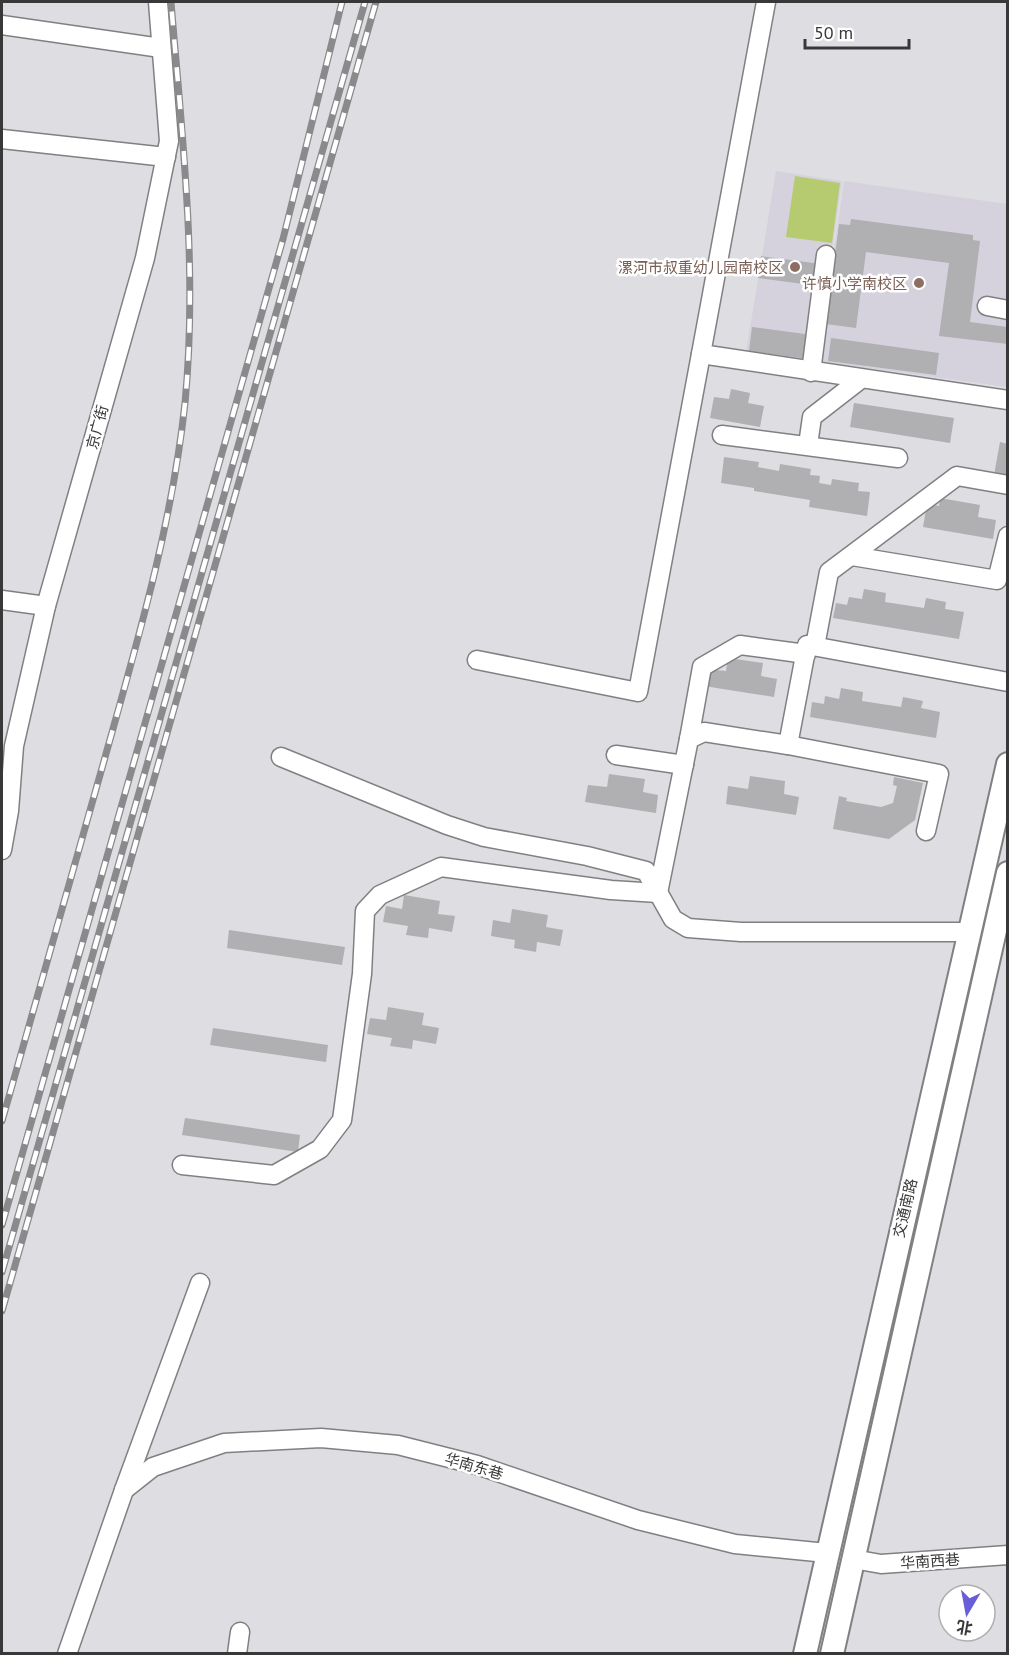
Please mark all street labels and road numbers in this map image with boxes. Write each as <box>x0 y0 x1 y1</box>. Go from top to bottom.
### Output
street label: 京广街 <box>82 403 112 451</box>
street label: 交通南路 <box>889 1177 921 1239</box>
street label: 华南东巷 <box>443 1449 505 1483</box>
street label: 华南西巷 <box>899 1549 961 1573</box>

